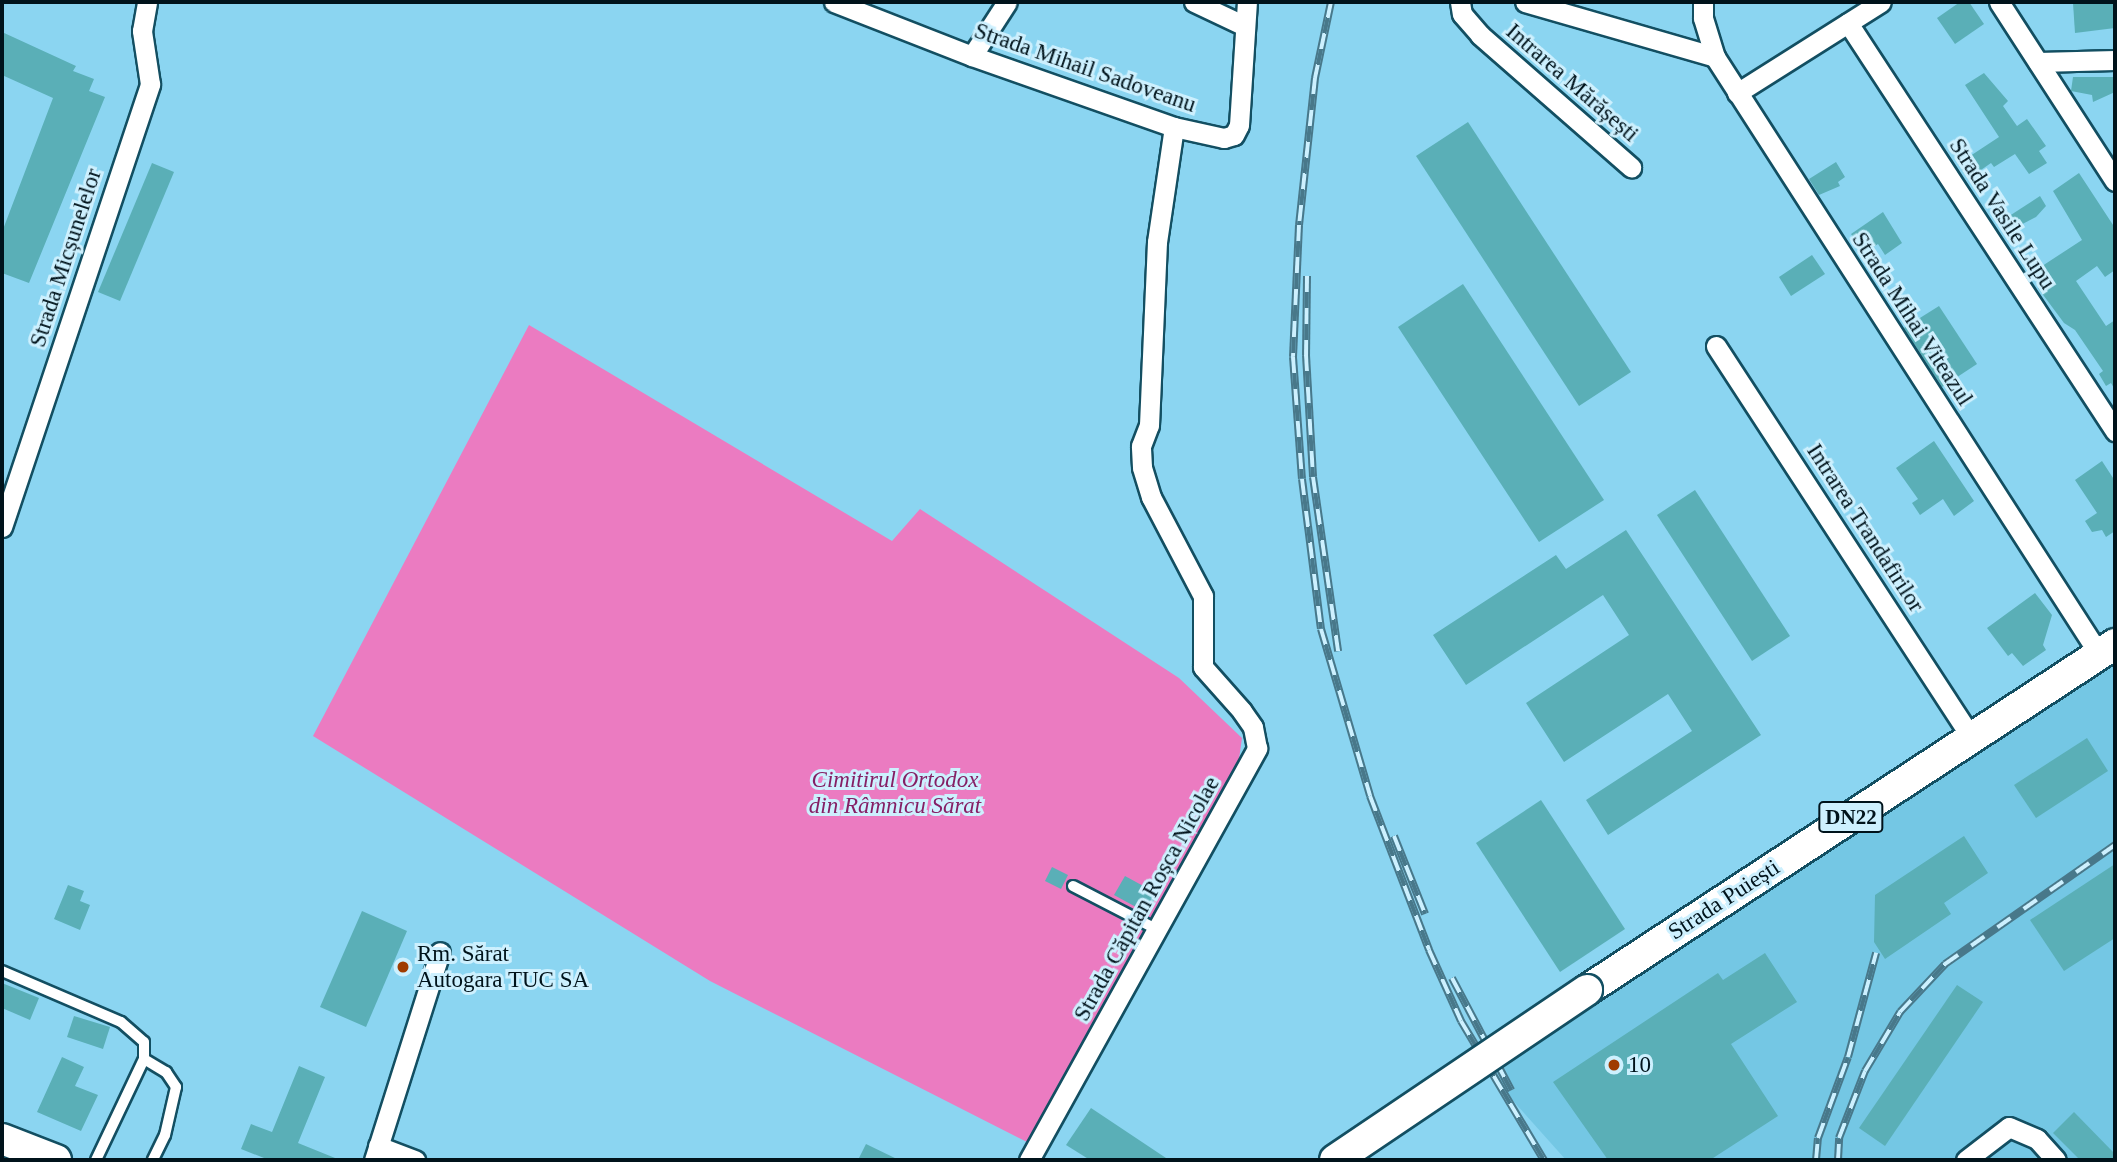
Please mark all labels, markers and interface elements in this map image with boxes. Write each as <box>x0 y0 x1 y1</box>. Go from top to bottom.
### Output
street label: Strada Mihail Sadoveanu <box>971 17 1199 119</box>
street label: Intrarea Mărășești <box>1500 18 1644 148</box>
street label: Strada Vasile Lupu <box>1943 133 2061 295</box>
street label: Strada Micșunelelor <box>24 165 108 351</box>
street label: Strada Mihai Viteazul <box>1845 227 1979 411</box>
street label: Intrarea Trandafirilor <box>1800 439 1930 617</box>
park label: Cimitirul Ortodox din Râmnicu Sărat <box>809 766 981 820</box>
street label: Strada Căpitan Roșca Nicolae <box>1068 772 1226 1026</box>
road number: DN22 <box>1818 800 1884 834</box>
street label: Strada Puiești <box>1663 854 1785 946</box>
place label: Rm. Sărat Autogara TUC SA <box>417 940 589 994</box>
marker: Rm. Sărat Autogara TUC SA <box>395 959 411 975</box>
place label: 10 <box>1628 1051 1651 1079</box>
marker: 10 <box>1606 1057 1622 1073</box>

